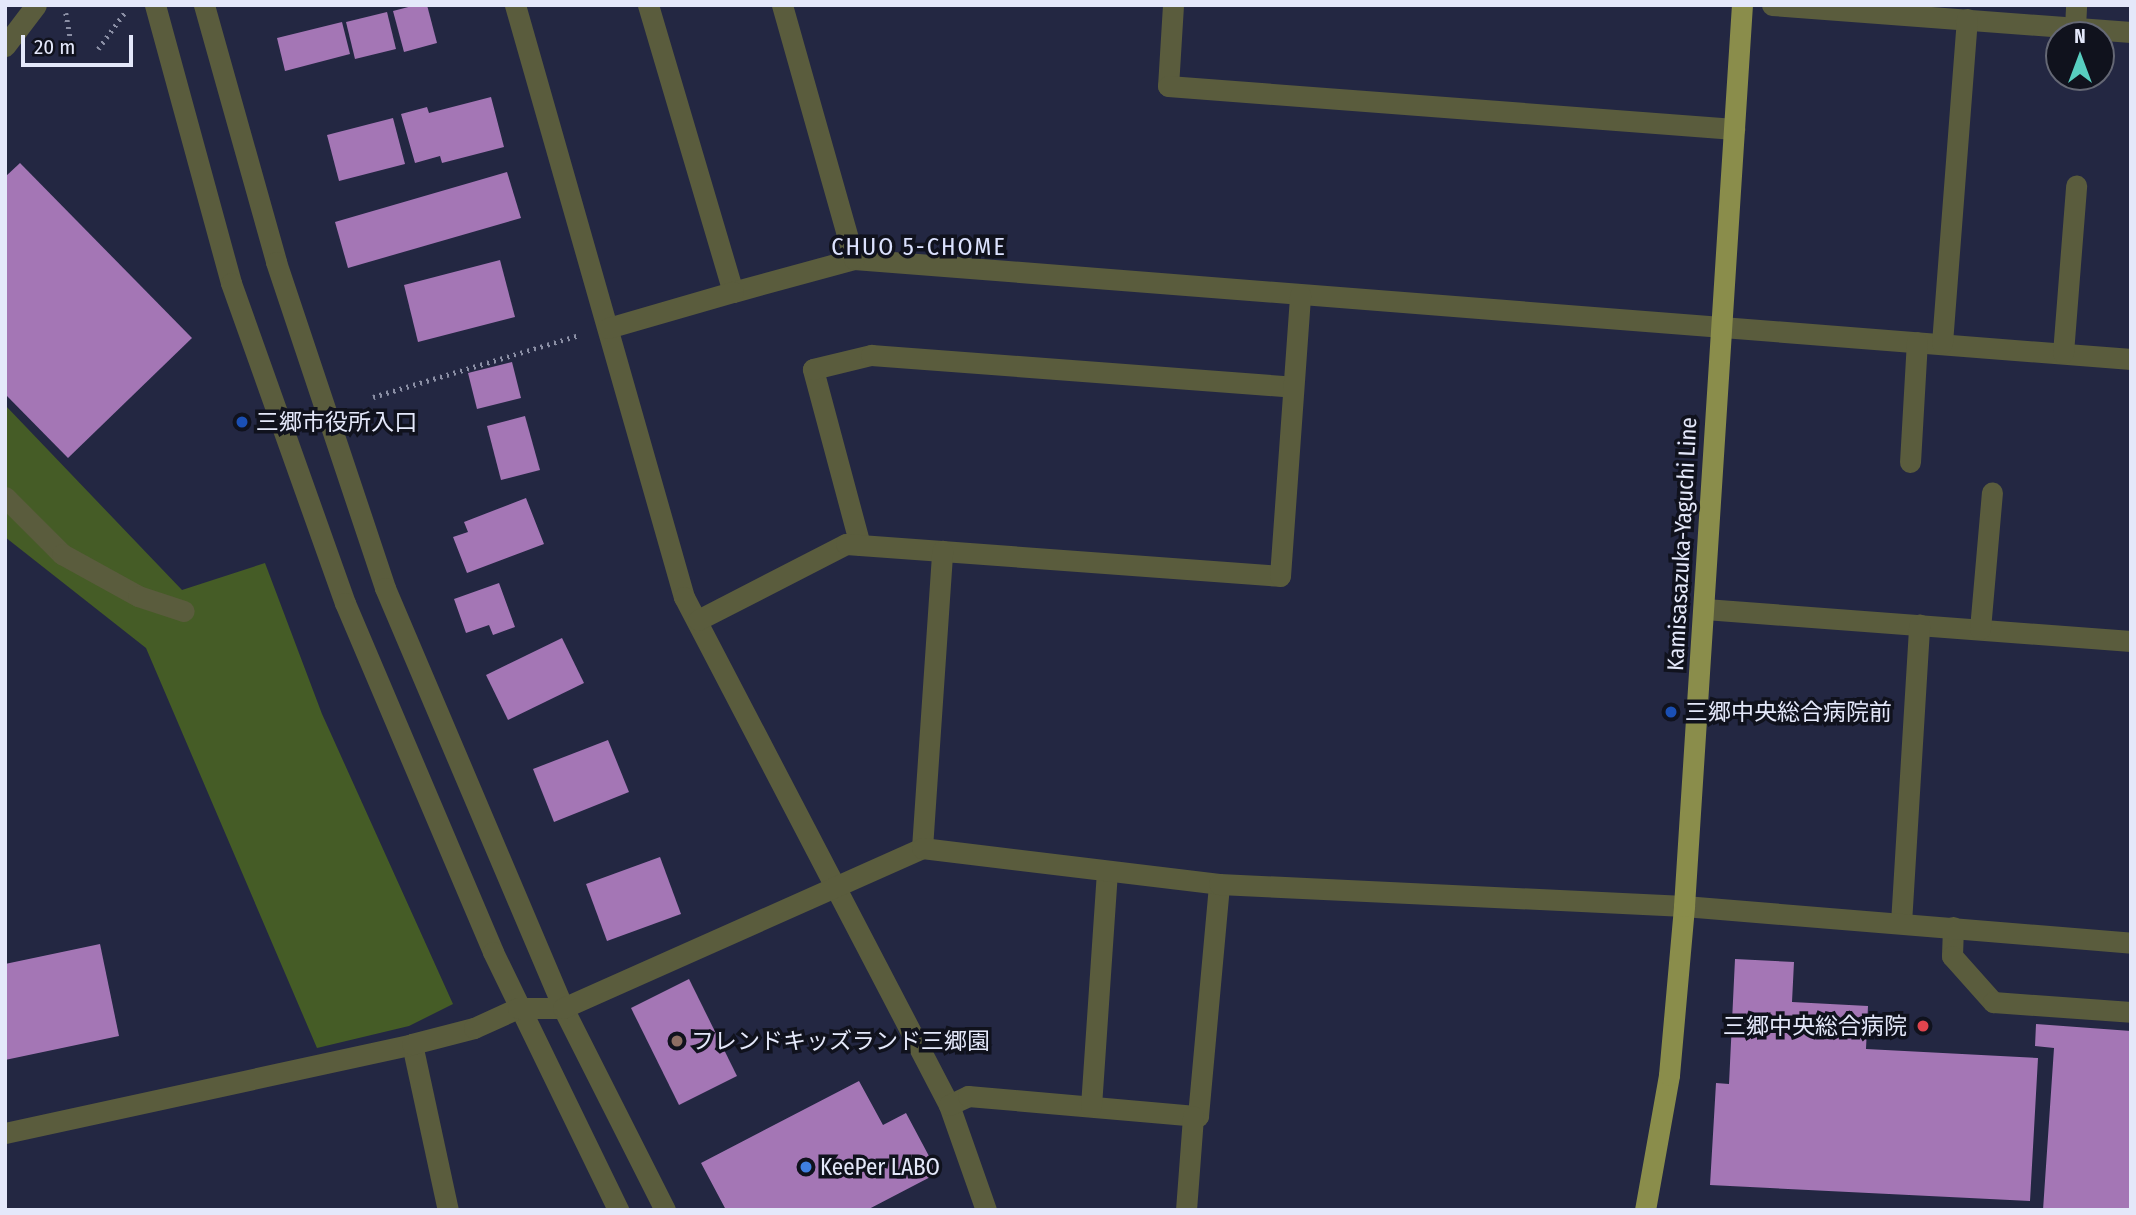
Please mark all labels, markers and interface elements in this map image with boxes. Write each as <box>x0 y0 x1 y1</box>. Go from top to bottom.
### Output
scale bar <box>24 21 136 65</box>
north arrow <box>2045 21 2115 91</box>
text: N <box>2074 25 2086 48</box>
text: 20 m <box>34 34 75 60</box>
district label: CHUO 5-CHOME <box>833 234 1005 262</box>
place label: 三郷市役所入口 <box>256 408 417 436</box>
marker: 三郷市役所入口 <box>234 414 250 430</box>
street label: Kamisasazuka-Yaguchi Line <box>1662 416 1702 672</box>
place label: 三郷中央総合病院前 <box>1685 698 1892 726</box>
marker: 三郷中央総合病院前 <box>1663 704 1679 720</box>
place label: 三郷中央総合病院 <box>1723 1012 1907 1040</box>
marker: 三郷中央総合病院 <box>1913 1016 1933 1036</box>
place label: フレンドキッズランド三郷園 <box>691 1027 990 1055</box>
marker: フレンドキッズランド三郷園 <box>669 1033 685 1049</box>
place label: KeePer LABO <box>820 1153 940 1181</box>
marker: KeePer LABO <box>798 1159 814 1175</box>

